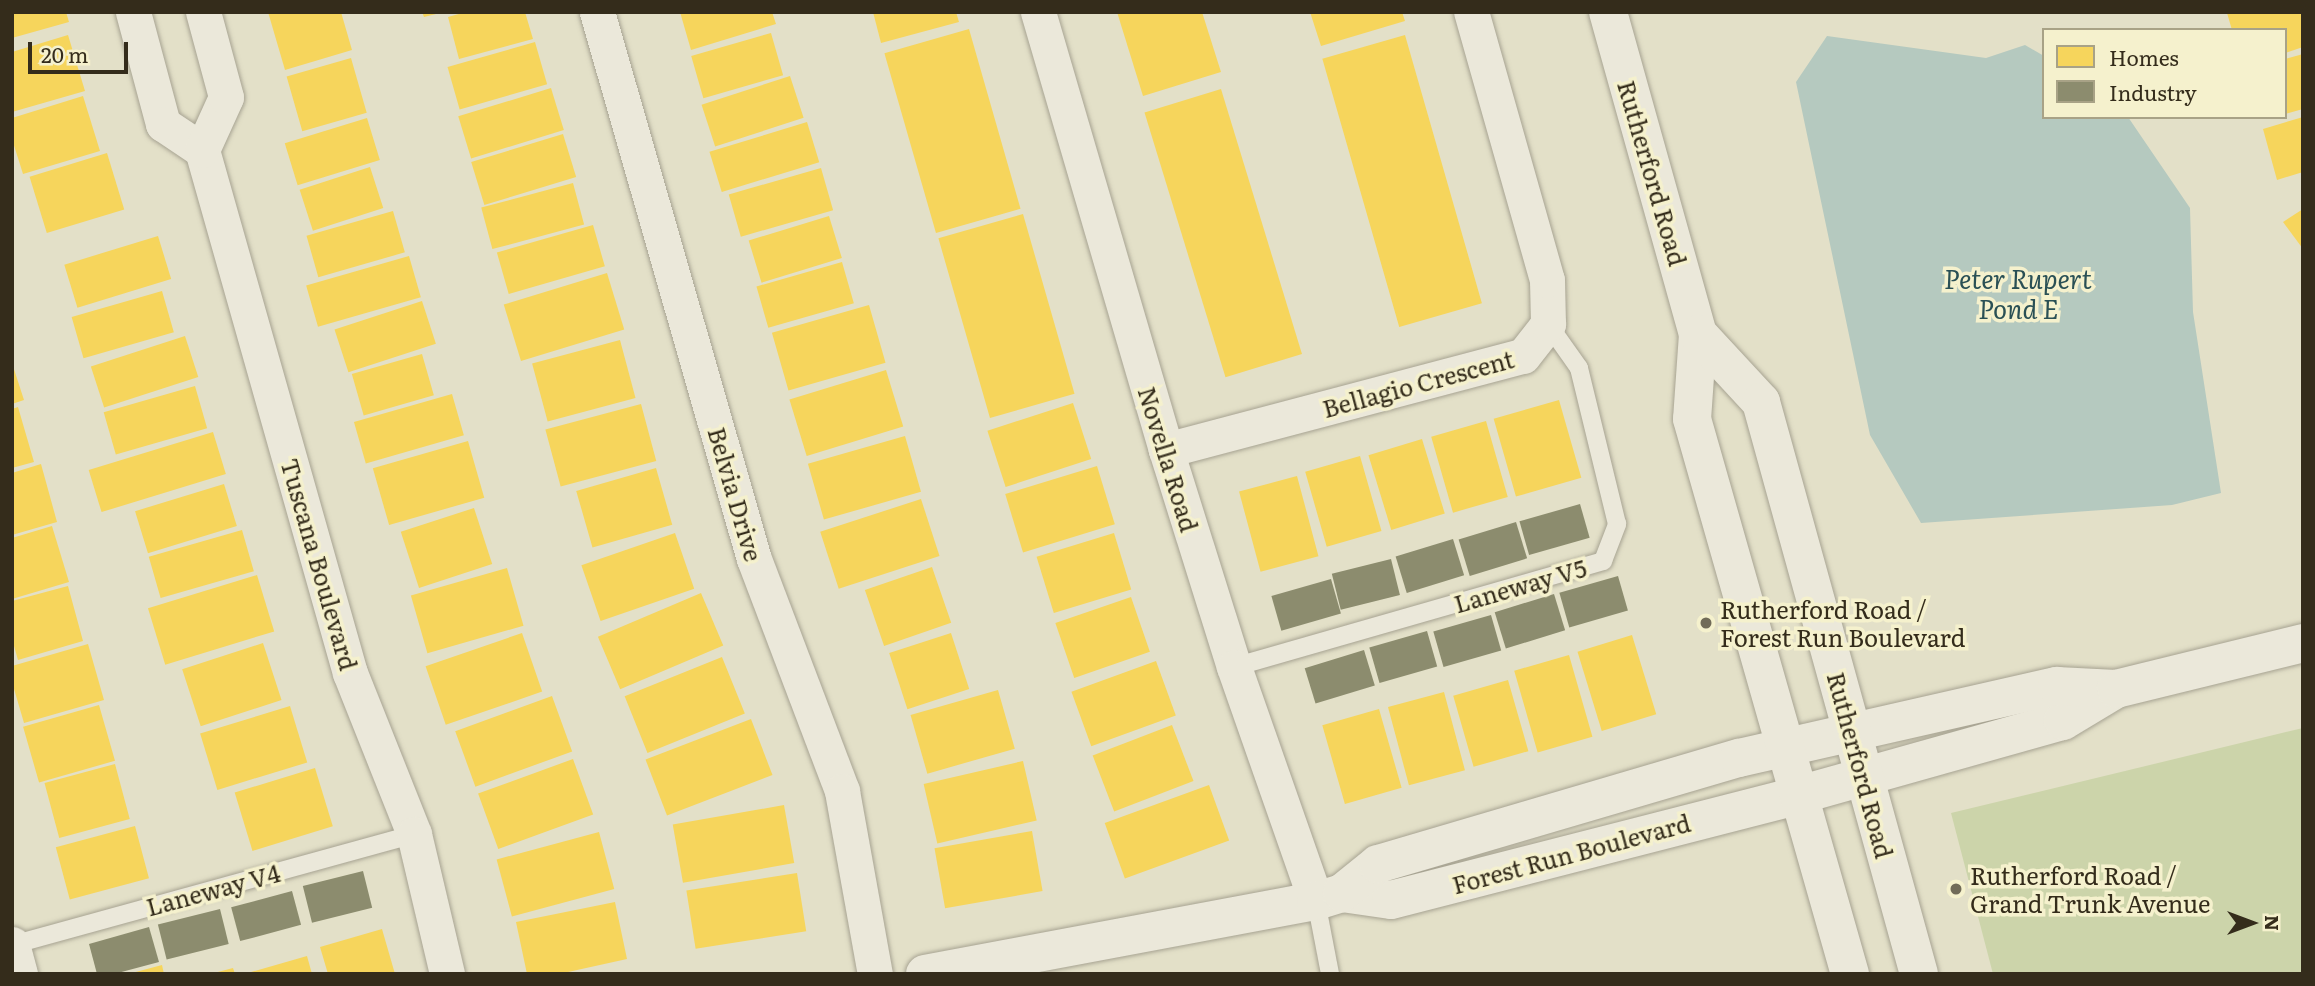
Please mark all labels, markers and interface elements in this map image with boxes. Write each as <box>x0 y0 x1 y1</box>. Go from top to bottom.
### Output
scale bar <box>32 28 131 72</box>
legend <box>2042 28 2287 119</box>
text: 20 m <box>41 38 88 69</box>
text: Homes <box>2109 41 2179 72</box>
text: Industry <box>2109 76 2197 107</box>
street label: Rutherford Road <box>1613 77 1693 269</box>
water label: Peter Rupert Pond E <box>1944 262 2092 324</box>
street label: Bellagio Crescent <box>1319 344 1517 422</box>
street label: Novella Road <box>1133 383 1205 535</box>
street label: Belvia Drive <box>703 424 769 564</box>
street label: Tuscana Boulevard <box>276 455 364 673</box>
street label: Laneway V5 <box>1450 552 1590 618</box>
place label: Rutherford Road / Forest Run Boulevard <box>1720 595 1965 651</box>
marker: Rutherford Road / Forest Run Boulevard <box>1698 615 1714 631</box>
street label: Rutherford Road <box>1822 669 1900 861</box>
street label: Forest Run Boulevard <box>1449 807 1693 899</box>
street label: Laneway V4 <box>143 857 283 921</box>
place label: Rutherford Road / Grand Trunk Avenue <box>1970 861 2211 917</box>
marker: Rutherford Road / Grand Trunk Avenue <box>1948 881 1964 897</box>
north arrow <box>2217 888 2287 958</box>
text: N <box>2259 915 2287 931</box>

